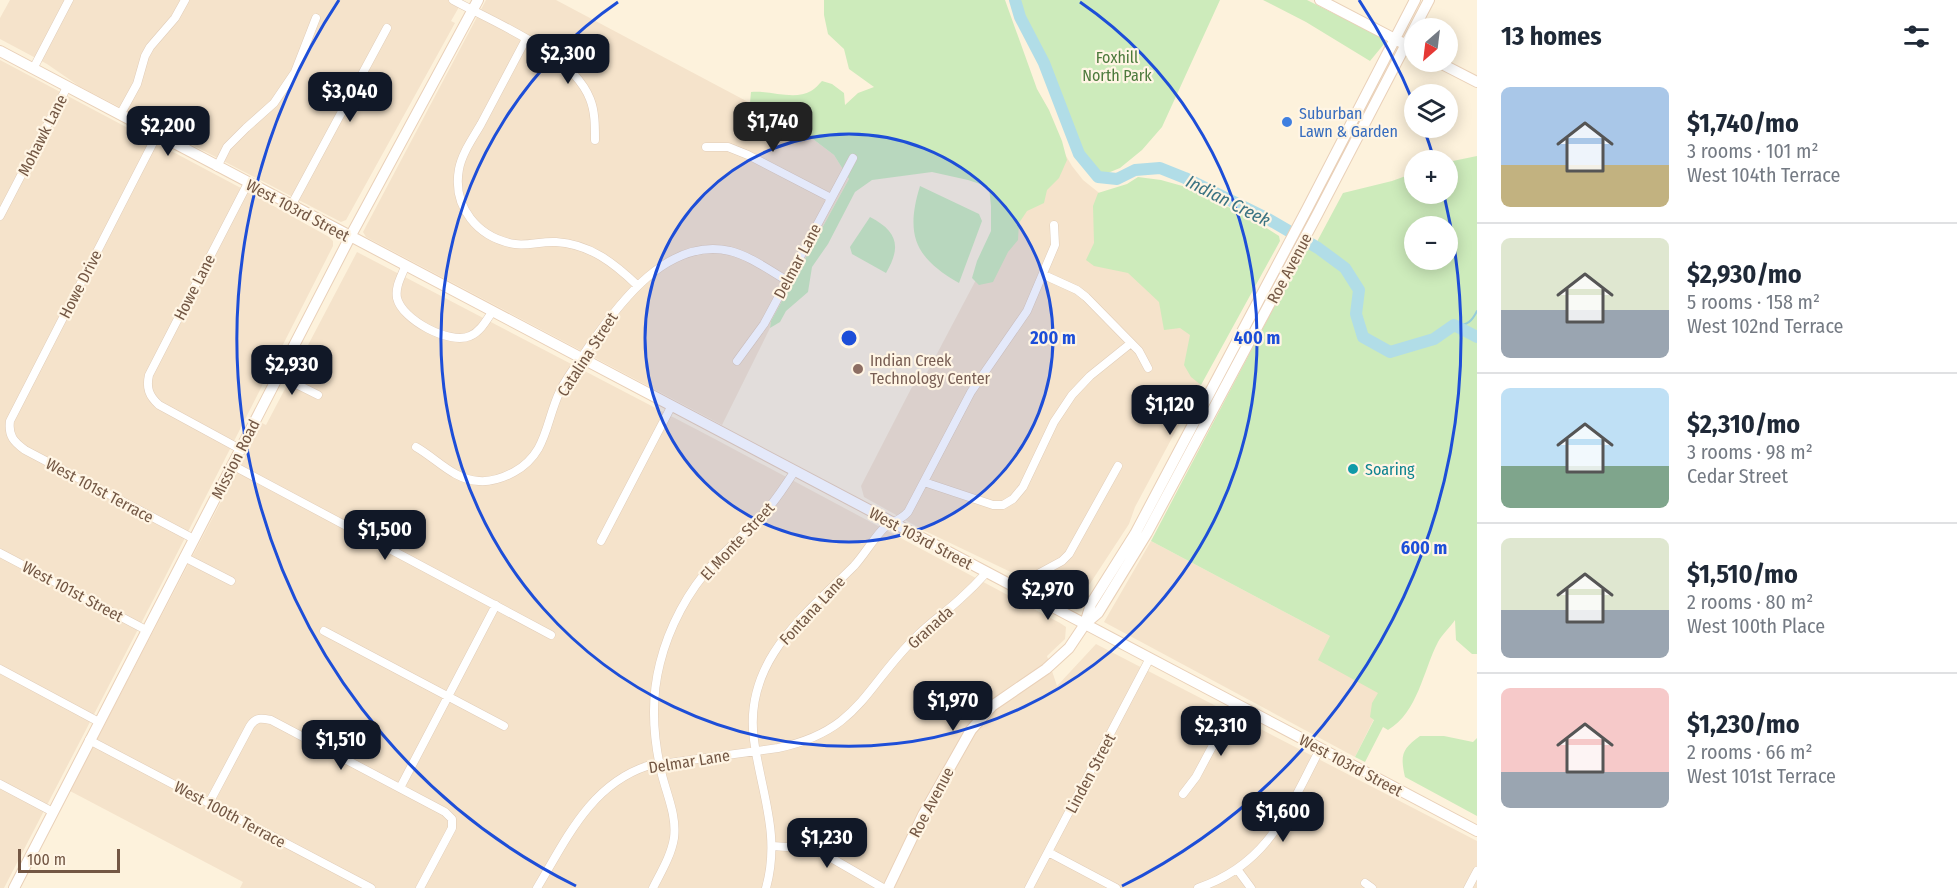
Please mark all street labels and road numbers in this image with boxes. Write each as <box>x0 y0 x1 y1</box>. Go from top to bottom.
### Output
street label: Mohawk Lane <box>14 91 71 179</box>
street label: West 103rd Street <box>243 175 353 246</box>
street label: Delmar Lane <box>770 220 825 302</box>
street label: Roe Avenue <box>1263 230 1316 307</box>
street label: Howe Drive <box>55 247 106 322</box>
street label: Howe Lane <box>170 251 219 323</box>
street label: Catalina Street <box>553 308 622 400</box>
street label: Mission Road <box>207 416 264 502</box>
street label: West 101st Terrace <box>43 454 157 527</box>
street label: El Monte Street <box>696 498 779 584</box>
street label: West 103rd Street <box>866 503 976 574</box>
street label: West 101st Street <box>19 557 127 626</box>
street label: Fontana Lane <box>776 572 849 649</box>
street label: Granada <box>904 602 957 653</box>
street label: Linden Street <box>1061 729 1120 816</box>
street label: West 103rd Street <box>1296 730 1406 801</box>
street label: Delmar Lane <box>647 746 731 777</box>
street label: Roe Avenue <box>905 764 958 841</box>
street label: West 100th Terrace <box>171 777 289 852</box>

